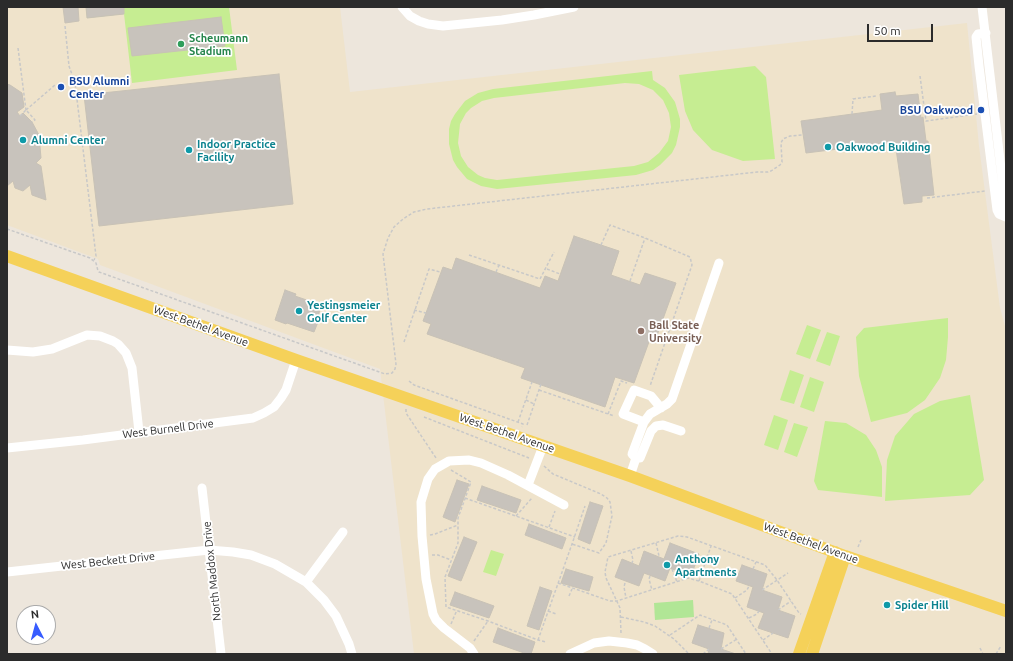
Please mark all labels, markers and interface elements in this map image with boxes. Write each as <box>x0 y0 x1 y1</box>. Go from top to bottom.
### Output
scale bar <box>869 16 935 42</box>
text: 50 m <box>874 24 901 37</box>
place label: Scheumann Stadium <box>189 31 248 57</box>
marker: Scheumann Stadium <box>176 39 186 49</box>
place label: BSU Alumni Center <box>69 74 129 100</box>
marker: BSU Alumni Center <box>56 82 66 92</box>
place label: BSU Oakwood <box>900 103 973 117</box>
marker: BSU Oakwood <box>976 105 986 115</box>
place label: Alumni Center <box>31 133 105 147</box>
marker: Alumni Center <box>18 135 28 145</box>
place label: Indoor Practice Facility <box>197 137 276 163</box>
place label: Oakwood Building <box>836 140 931 154</box>
marker: Oakwood Building <box>823 142 833 152</box>
marker: Indoor Practice Facility <box>184 145 194 155</box>
place label: Yestingsmeier Golf Center <box>307 298 380 324</box>
street label: West Bethel Avenue <box>152 303 250 349</box>
marker: Yestingsmeier Golf Center <box>294 306 304 316</box>
place label: Ball State University <box>649 318 702 344</box>
marker: Ball State University <box>636 326 646 336</box>
street label: West Bethel Avenue <box>458 410 556 456</box>
street label: West Burnell Drive <box>122 417 214 441</box>
street label: West Bethel Avenue <box>762 520 860 566</box>
street label: North Maddox Drive <box>200 521 224 621</box>
street label: West Beckett Drive <box>60 549 156 573</box>
place label: Anthony Apartments <box>675 552 737 578</box>
marker: Anthony Apartments <box>662 560 672 570</box>
place label: Spider Hill <box>895 598 949 612</box>
marker: Spider Hill <box>882 600 892 610</box>
north arrow <box>16 605 56 645</box>
text: N <box>30 608 40 620</box>

